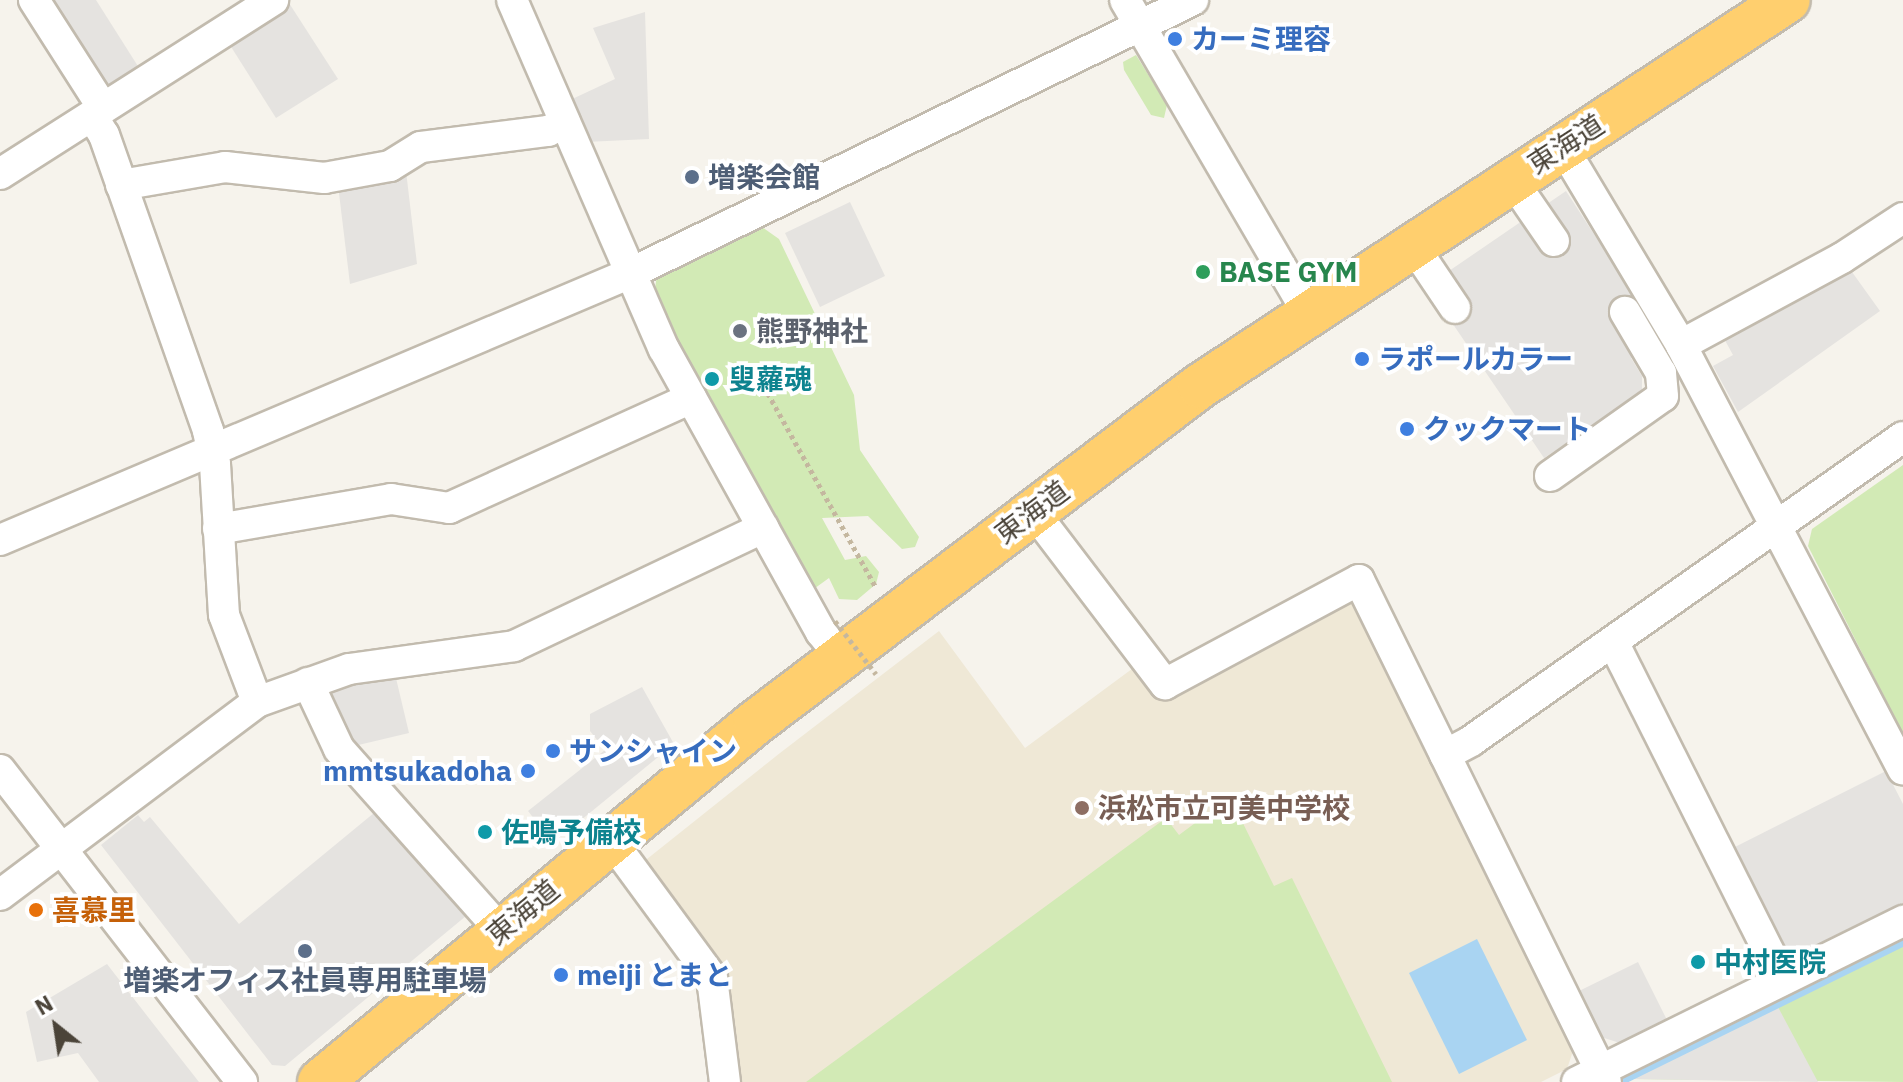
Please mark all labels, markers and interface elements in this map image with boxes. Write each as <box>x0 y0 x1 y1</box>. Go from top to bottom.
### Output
place label: カーミ理容 <box>1191 22 1331 56</box>
marker: カーミ理容 <box>1166 30 1184 48</box>
street label: 東海道 <box>1522 107 1610 181</box>
place label: 増楽会館 <box>708 160 820 194</box>
marker: 増楽会館 <box>683 168 701 186</box>
place label: BASE GYM <box>1219 255 1358 289</box>
marker: BASE GYM <box>1194 263 1212 281</box>
place label: 熊野神社 <box>756 314 868 348</box>
marker: 熊野神社 <box>731 322 749 340</box>
place label: ラポールカラー <box>1378 342 1574 376</box>
marker: ラポールカラー <box>1353 350 1371 368</box>
place label: 叟蘿魂 <box>728 362 812 396</box>
marker: 叟蘿魂 <box>703 370 721 388</box>
place label: クックマート <box>1423 412 1591 446</box>
marker: クックマート <box>1398 420 1416 438</box>
street label: 東海道 <box>988 473 1076 551</box>
place label: サンシャイン <box>569 734 737 768</box>
marker: サンシャイン <box>544 742 562 760</box>
place label: mmtsukadoha <box>323 754 512 788</box>
marker: mmtsukadoha <box>519 762 537 780</box>
place label: 浜松市立可美中学校 <box>1098 791 1350 825</box>
marker: 浜松市立可美中学校 <box>1073 799 1091 817</box>
place label: 佐鳴予備校 <box>501 815 641 849</box>
marker: 佐鳴予備校 <box>476 823 494 841</box>
street label: 東海道 <box>480 872 566 952</box>
place label: 喜慕里 <box>52 893 136 927</box>
marker: 喜慕里 <box>27 901 45 919</box>
marker: 増楽オフィス社員専用駐車場 <box>296 942 314 960</box>
place label: 中村医院 <box>1714 945 1826 979</box>
marker: 中村医院 <box>1689 953 1707 971</box>
place label: meiji とまと <box>577 958 732 992</box>
place label: 増楽オフィス社員専用駐車場 <box>123 963 487 997</box>
marker: meiji とまと <box>552 966 570 984</box>
north arrow <box>16 986 96 1066</box>
text: N <box>30 988 58 1021</box>

